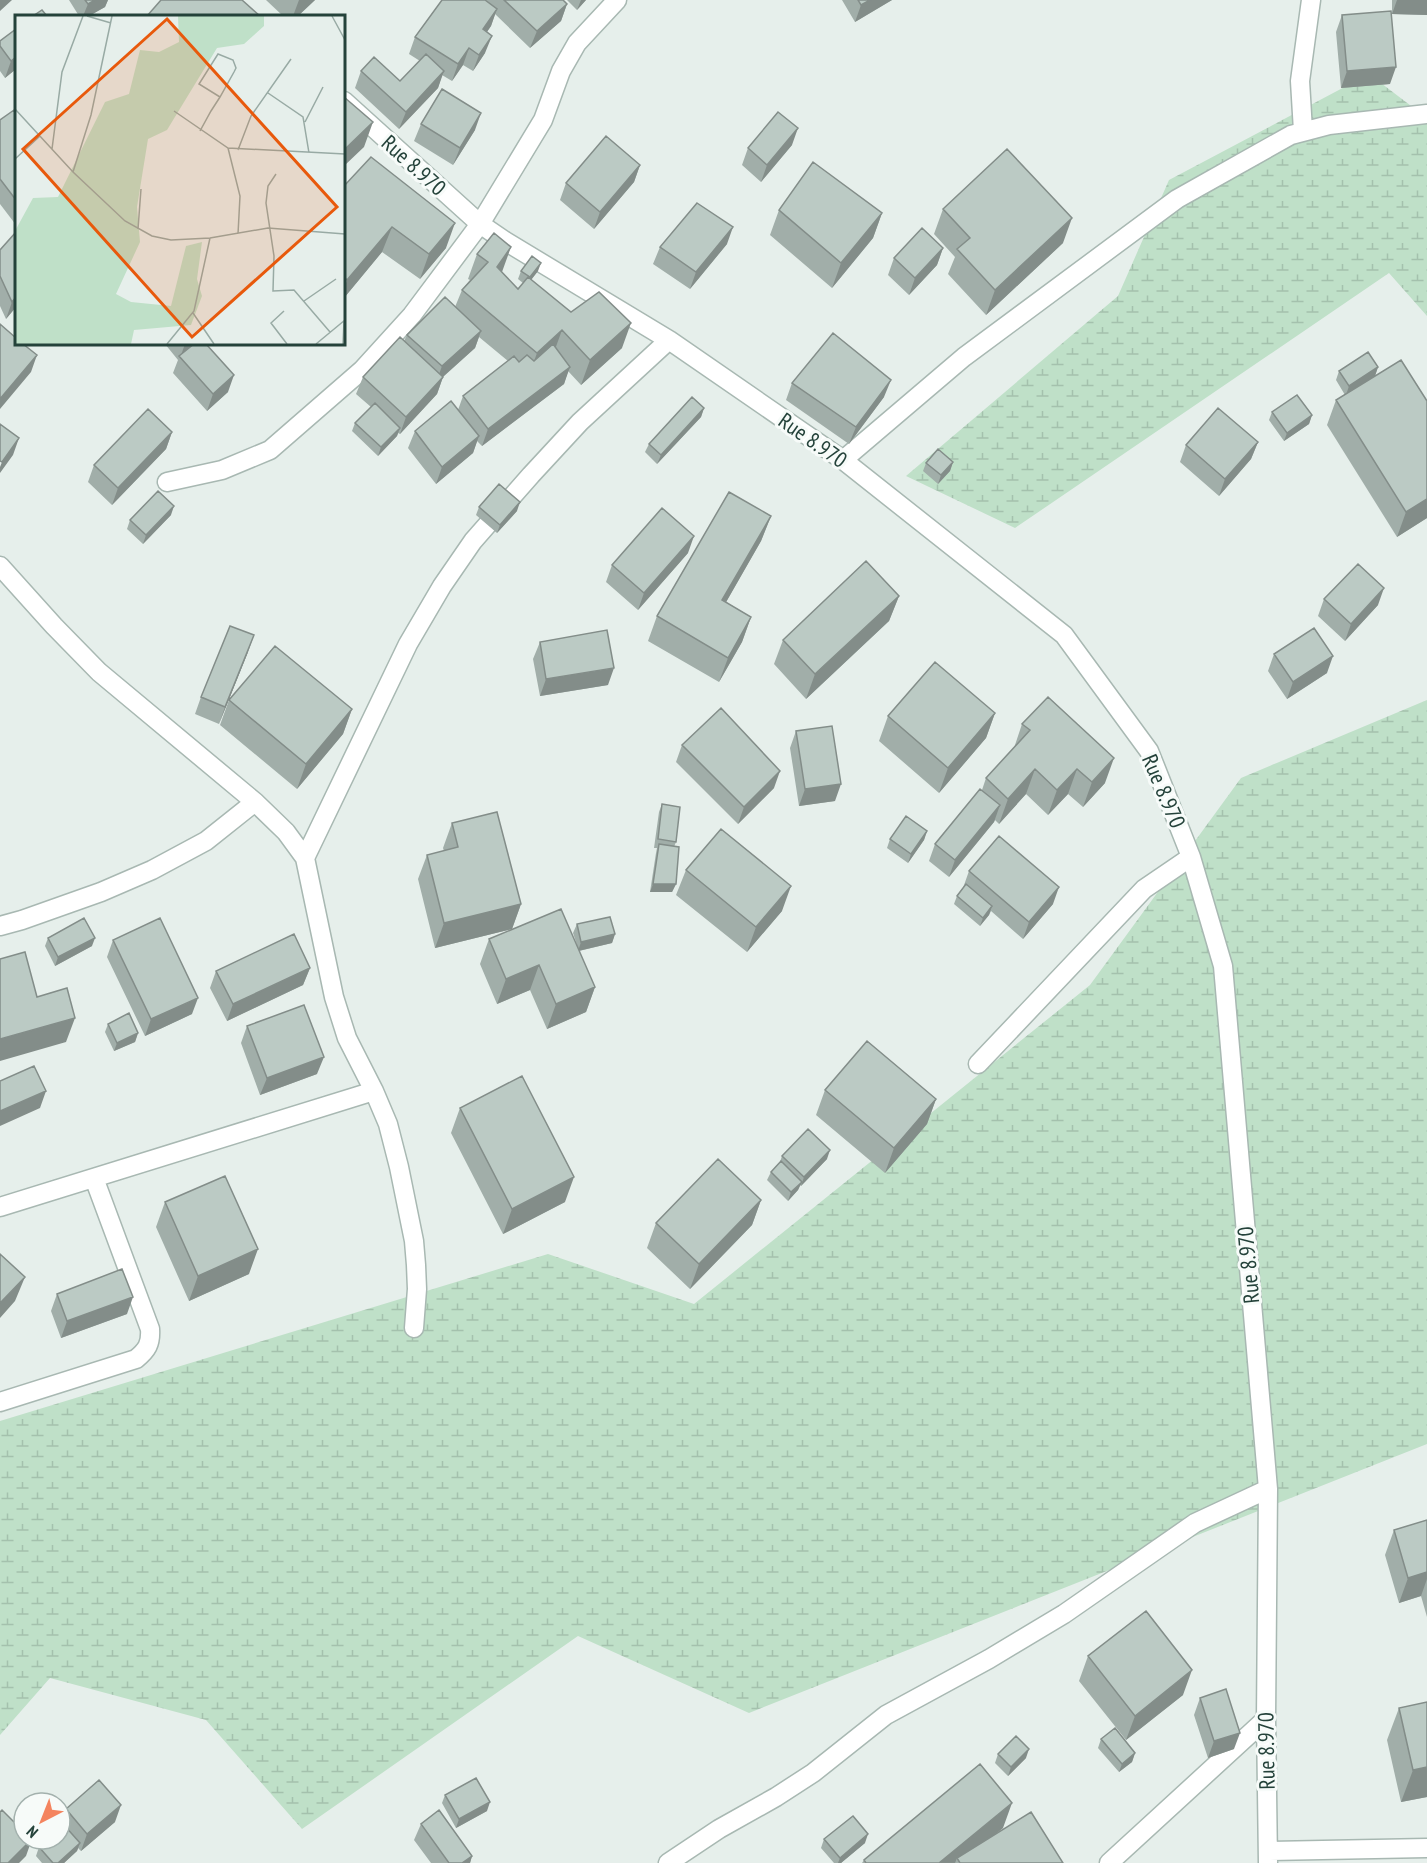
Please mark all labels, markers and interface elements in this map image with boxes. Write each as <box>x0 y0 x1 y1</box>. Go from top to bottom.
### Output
inset map <box>15 15 345 345</box>
street label: Rue 8.970 <box>376 129 452 201</box>
street label: Rue 8.970 <box>773 406 853 474</box>
street label: Rue 8.970 <box>1136 750 1192 832</box>
street label: Rue 8.970 <box>1231 1225 1265 1305</box>
street label: Rue 8.970 <box>1251 1712 1281 1790</box>
north arrow <box>12 1791 72 1851</box>
text: N <box>22 1822 42 1842</box>

